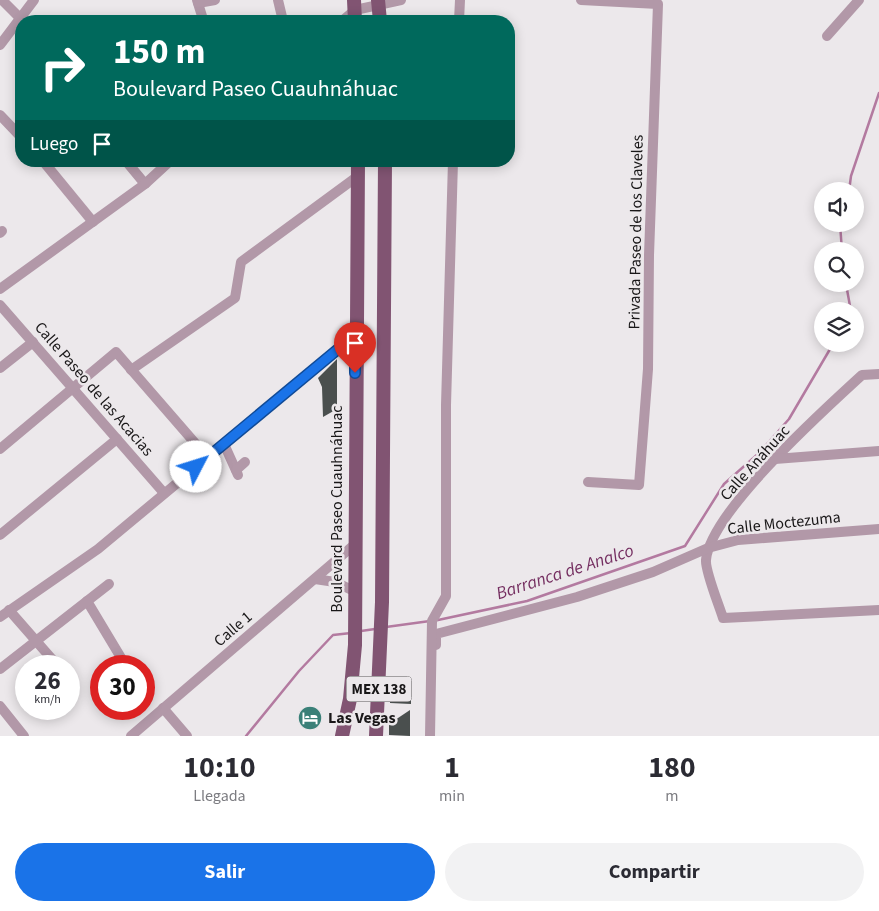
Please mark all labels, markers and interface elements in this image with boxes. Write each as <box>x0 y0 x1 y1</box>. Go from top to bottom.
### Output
text: 150 m <box>113 27 205 77</box>
icon: right <box>30 35 95 100</box>
text: Boulevard Paseo Cuauhnáhuac <box>113 73 398 105</box>
icon: arrive <box>88 130 116 158</box>
text: Luego <box>30 131 78 158</box>
street label: Privada Paseo de los Claveles <box>623 134 649 330</box>
map controls <box>814 182 864 352</box>
button: sound <box>814 182 864 232</box>
button: search <box>814 242 864 292</box>
button: layers <box>814 302 864 352</box>
street label: Calle Paseo de las Acacias <box>29 317 159 461</box>
pin <box>334 322 376 373</box>
icon: arrive <box>341 329 369 357</box>
street label: Boulevard Paseo Cuauhnáhuac <box>326 405 348 613</box>
street label: Calle Anáhuac <box>715 420 795 506</box>
position arrow <box>169 440 221 492</box>
street label: Calle Moctezuma <box>726 506 842 540</box>
water label: Barranca de Analco <box>493 538 637 606</box>
street label: Calle 1 <box>209 606 257 652</box>
speed limit sign: 30 <box>90 655 155 720</box>
text: 26 <box>34 663 61 699</box>
road number: MEX 138 <box>346 676 412 702</box>
text: km/h <box>34 691 61 708</box>
hotel icon: Las Vegas <box>297 705 323 731</box>
place label: Las Vegas <box>328 707 396 729</box>
text: 10:10 <box>183 746 256 789</box>
text: 1 <box>444 746 460 789</box>
text: 180 <box>648 746 696 789</box>
text: Llegada <box>193 785 246 807</box>
text: min <box>439 785 465 807</box>
text: m <box>665 785 679 807</box>
button: Salir <box>15 843 435 901</box>
button: Compartir <box>445 843 864 901</box>

